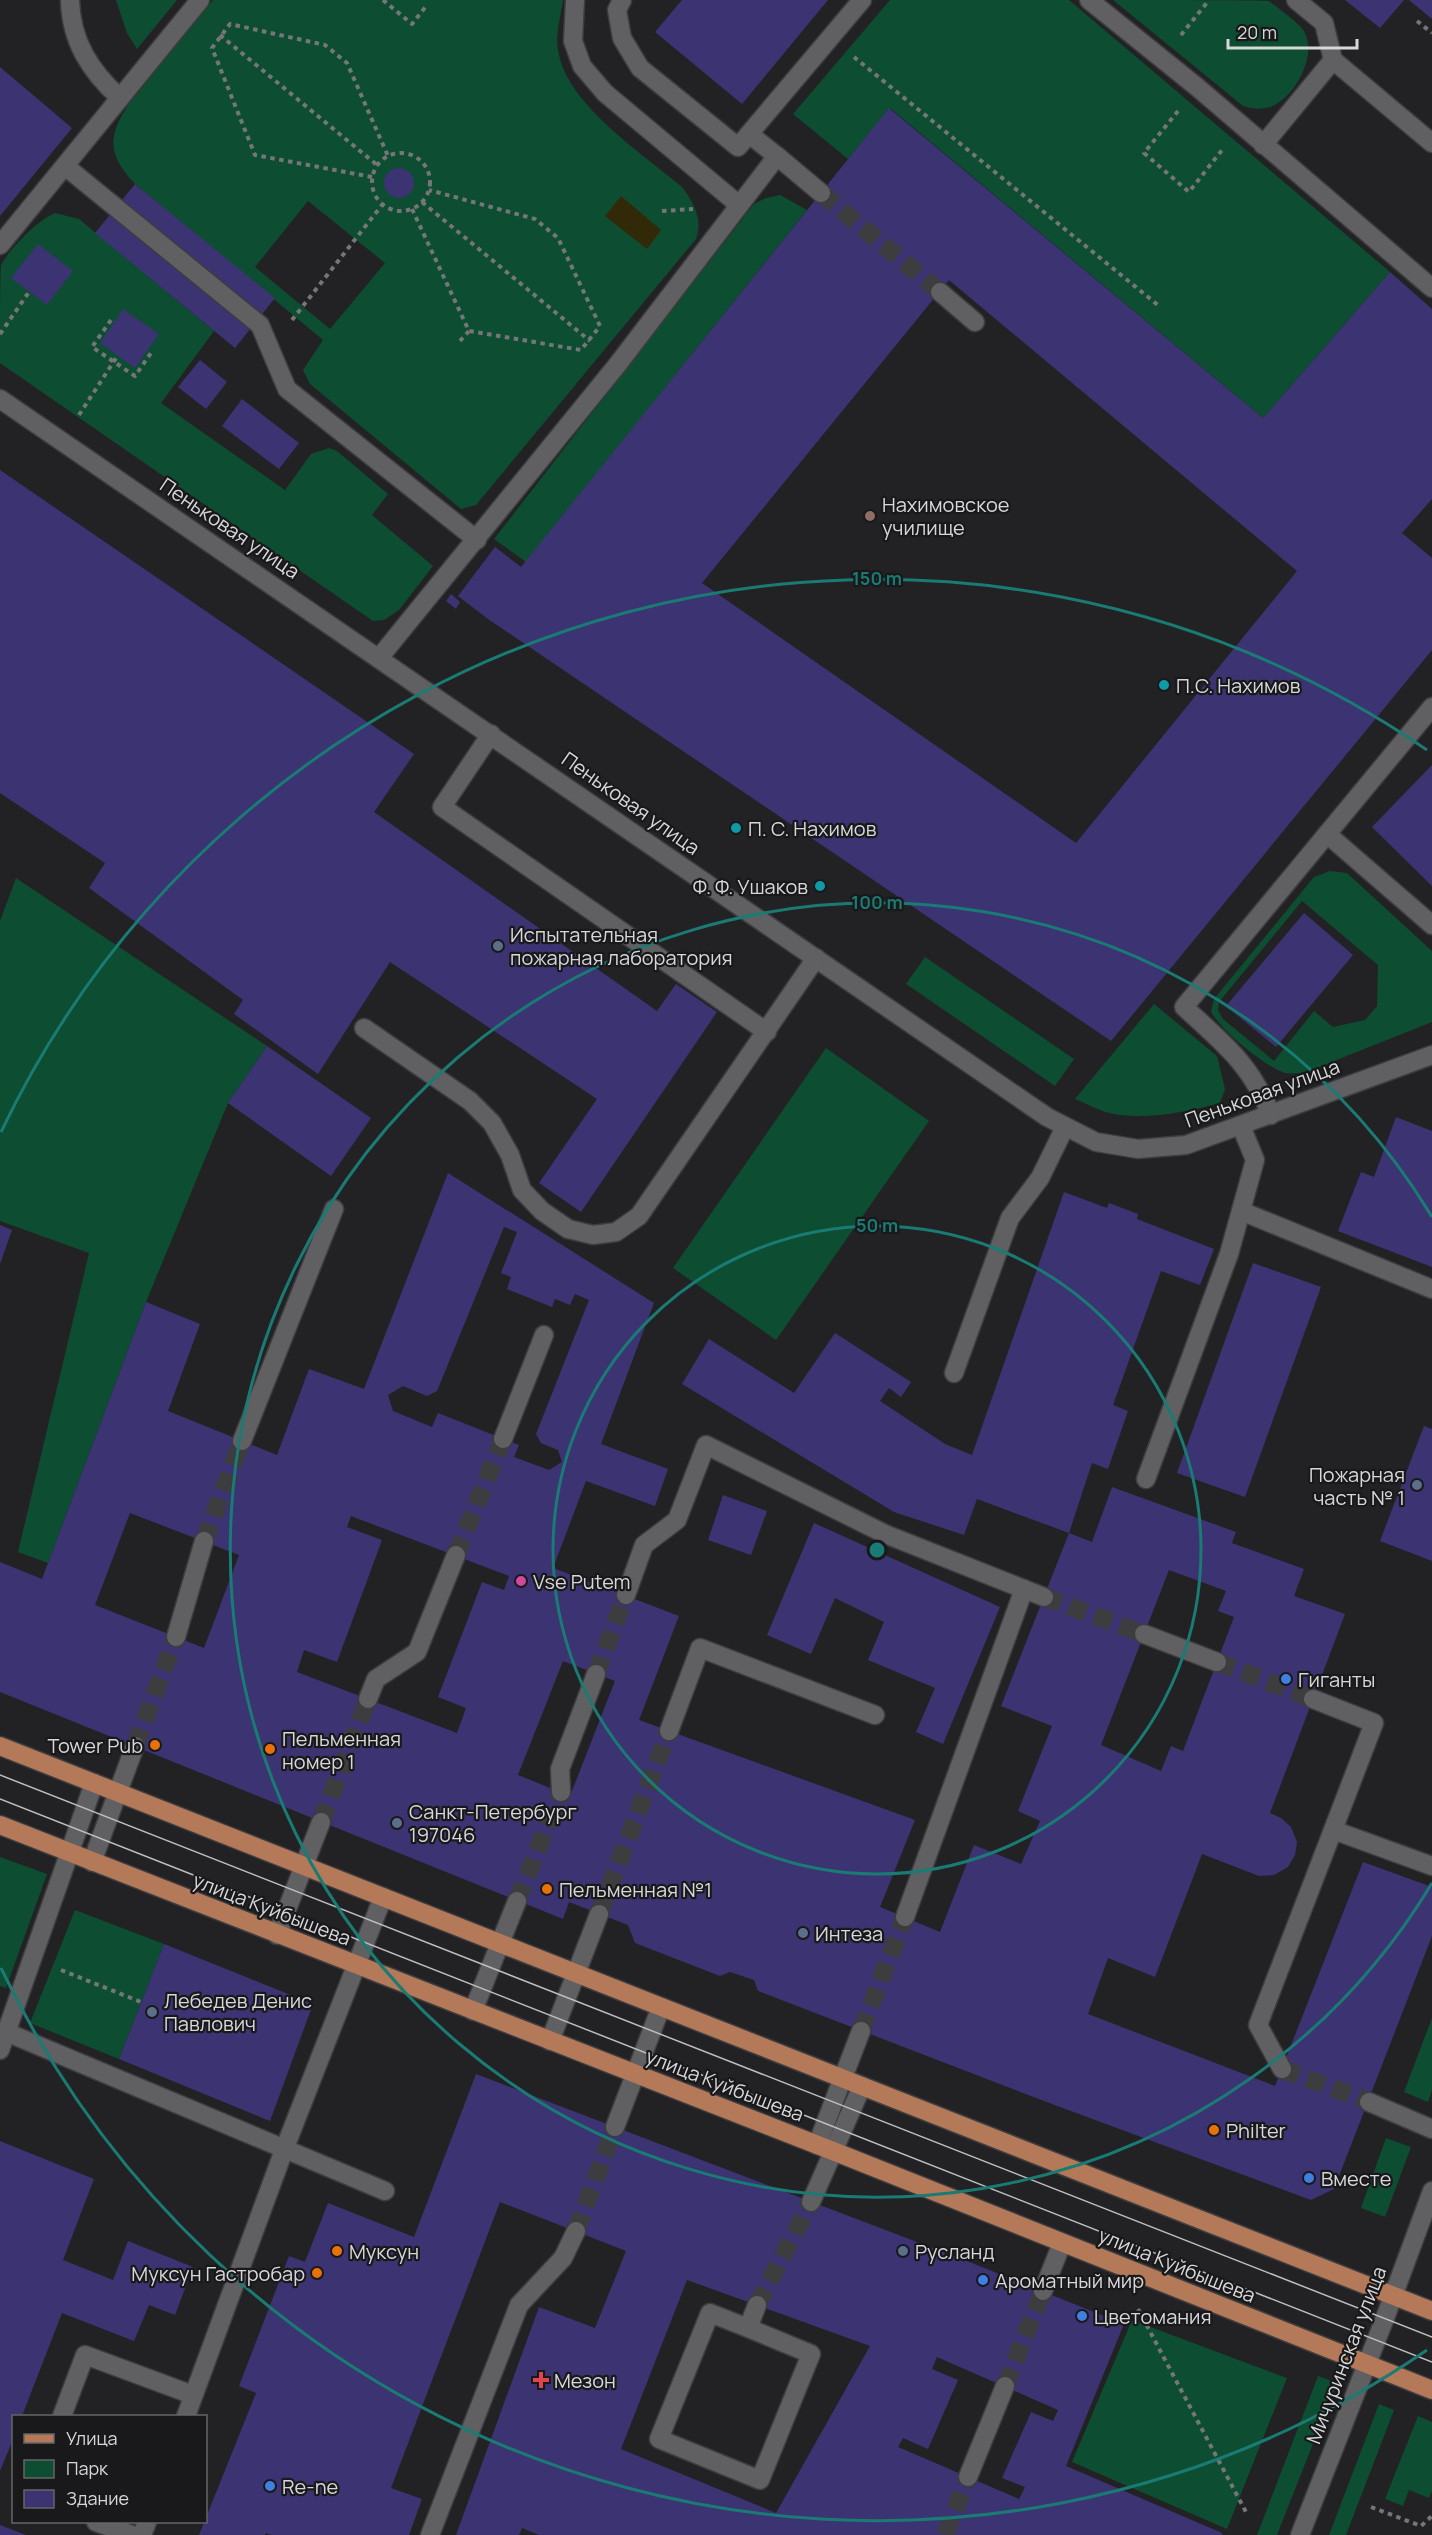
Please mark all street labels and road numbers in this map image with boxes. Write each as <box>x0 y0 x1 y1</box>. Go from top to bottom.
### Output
street label: Пеньковая улица <box>155 471 305 585</box>
street label: Пеньковая улица <box>557 745 705 861</box>
street label: Пеньковая улица <box>1181 1052 1343 1134</box>
street label: улица Куйбышева <box>189 1866 355 1952</box>
street label: улица Куйбышева <box>642 2042 808 2128</box>
street label: улица Куйбышева <box>1094 2221 1260 2309</box>
street label: Мичуринская улица <box>1300 2262 1392 2448</box>

